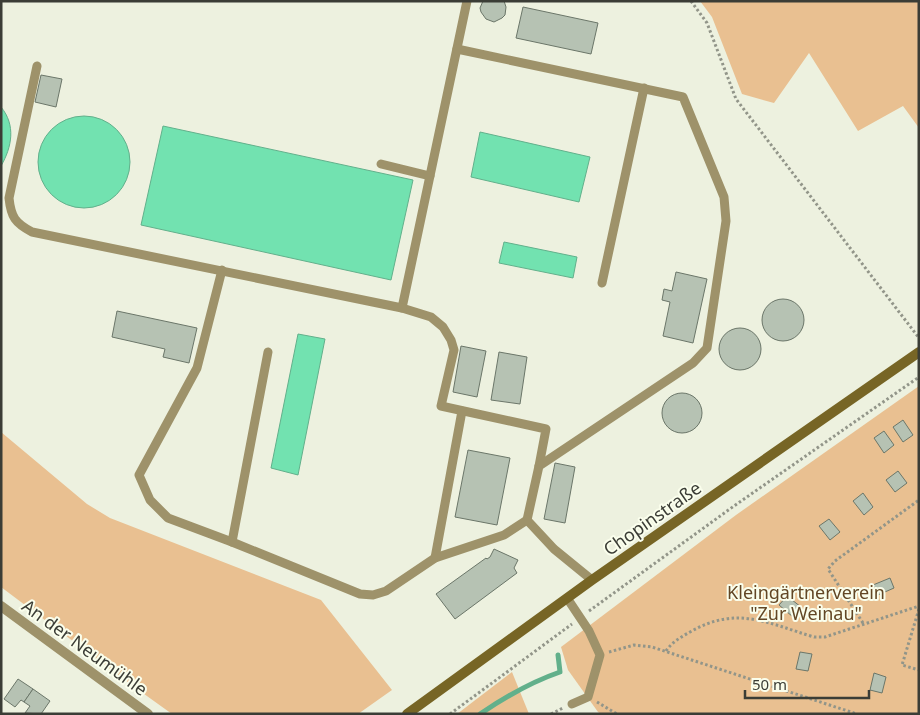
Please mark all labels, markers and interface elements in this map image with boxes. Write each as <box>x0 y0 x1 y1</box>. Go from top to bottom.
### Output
street label: Chopinstraße <box>598 475 706 561</box>
park label: Kleingärtnerverein "Zur Weinau" <box>727 580 885 625</box>
street label: An der Neumühle <box>17 593 153 701</box>
scale bar <box>745 668 869 700</box>
text: 50 m <box>752 674 787 694</box>

